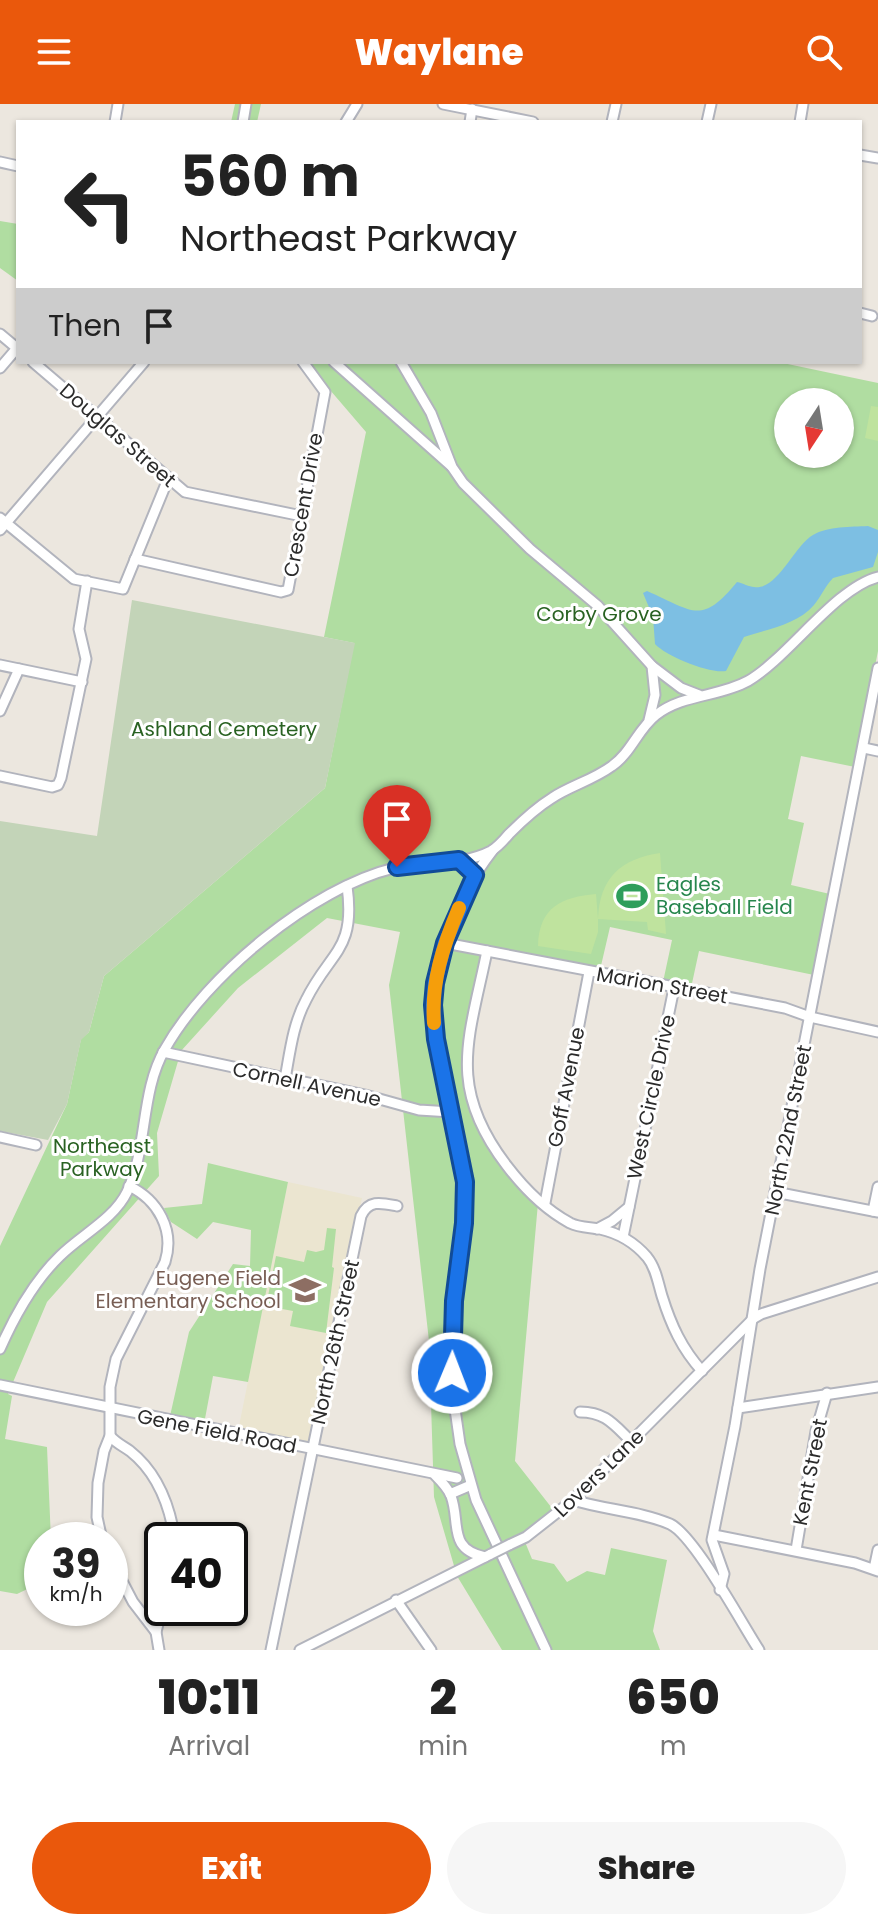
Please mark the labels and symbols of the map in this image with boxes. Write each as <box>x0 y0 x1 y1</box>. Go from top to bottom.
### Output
street label: Douglas Street <box>54 377 182 493</box>
north arrow <box>774 388 854 468</box>
street label: Crescent Drive <box>277 431 329 579</box>
park label: Corby Grove <box>536 600 662 628</box>
park label: Ashland Cemetery <box>131 715 317 743</box>
pin <box>363 785 431 867</box>
place label: Eagles Baseball Field <box>656 870 793 921</box>
sports icon: Eagles Baseball Field <box>615 879 649 913</box>
street label: Marion Street <box>594 960 730 1010</box>
street label: West Circle Drive <box>620 1012 682 1182</box>
street label: Goff Avenue <box>541 1024 591 1150</box>
street label: North 22nd Street <box>758 1042 818 1218</box>
street label: Cornell Avenue <box>230 1055 384 1113</box>
park label: Northeast Parkway <box>53 1132 151 1183</box>
street label: North 26th Street <box>304 1257 366 1427</box>
place label: Eugene Field Elementary School <box>96 1264 281 1315</box>
school or university icon: Eugene Field Elementary School <box>288 1273 322 1307</box>
position arrow <box>410 1331 494 1415</box>
street label: Gene Field Road <box>135 1402 299 1460</box>
street label: Kent Street <box>786 1416 834 1528</box>
street label: Lovers Lane <box>548 1423 650 1523</box>
speed limit sign: 40 <box>144 1522 248 1626</box>

